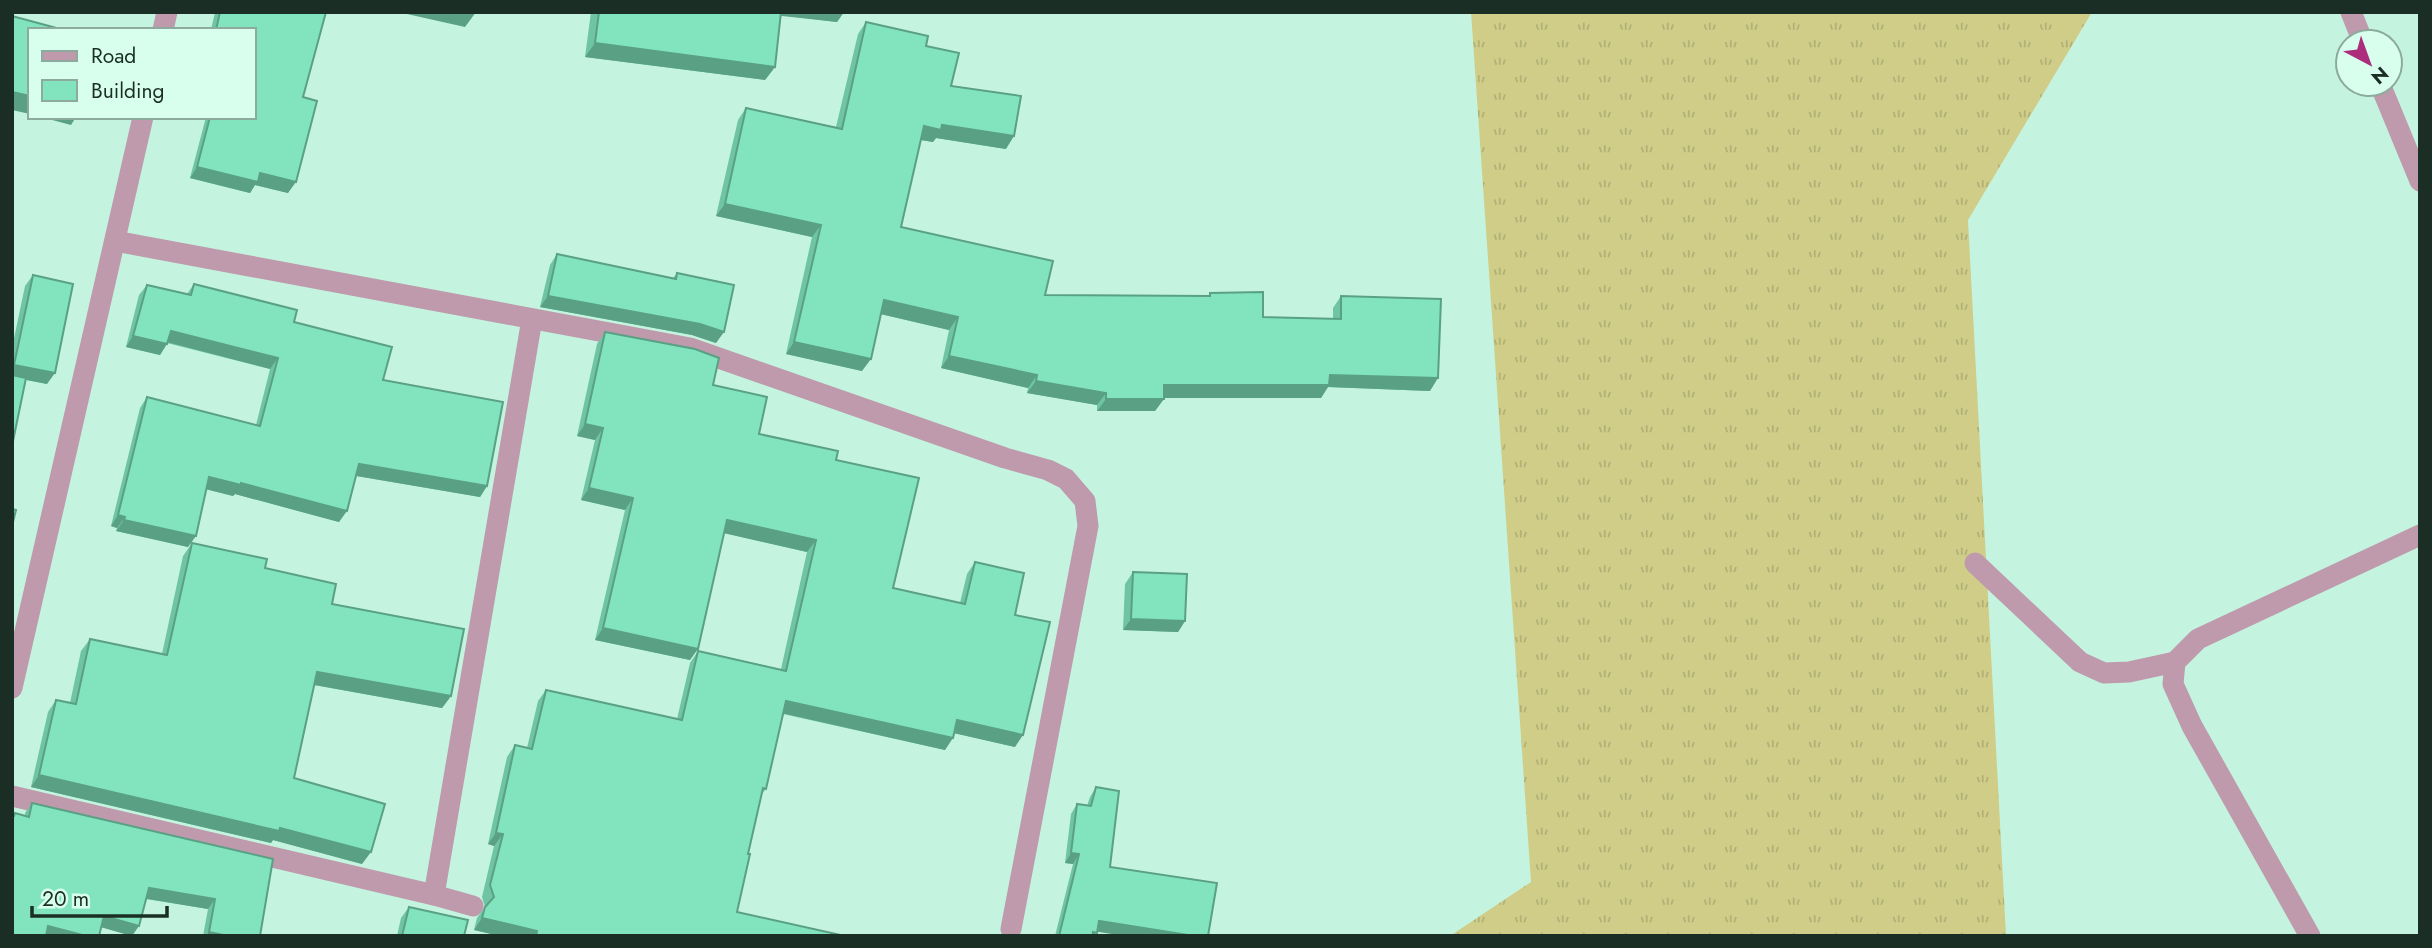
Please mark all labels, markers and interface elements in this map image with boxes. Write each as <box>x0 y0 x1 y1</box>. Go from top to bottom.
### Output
legend <box>28 28 256 119</box>
north arrow <box>2334 28 2404 98</box>
text: Road <box>91 41 136 71</box>
text: N <box>2365 60 2394 91</box>
text: Building <box>91 76 164 106</box>
scale bar <box>32 874 166 918</box>
text: 20 m <box>42 884 89 914</box>

